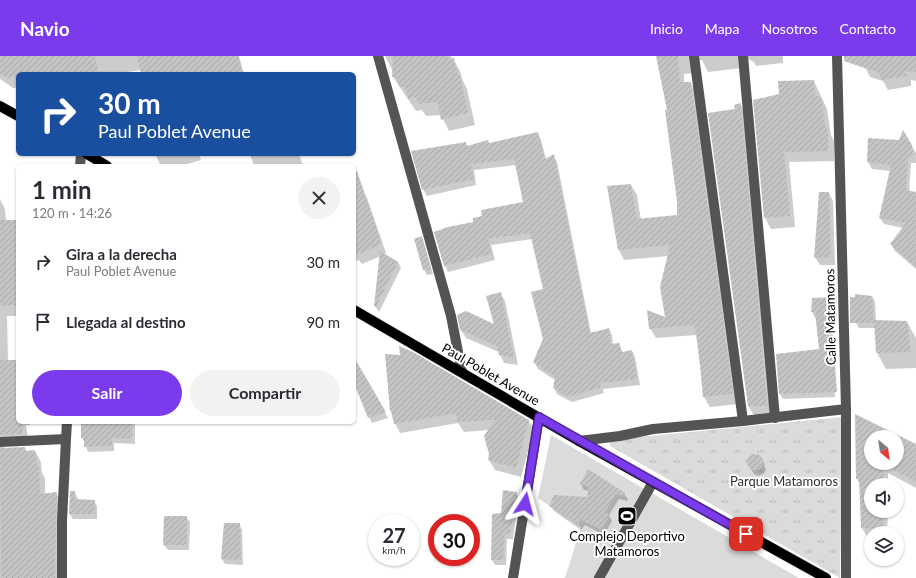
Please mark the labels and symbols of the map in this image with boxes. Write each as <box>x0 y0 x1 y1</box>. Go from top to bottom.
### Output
street label: Calle Matamoros <box>821 268 839 365</box>
street label: Paul Poblet Avenue <box>439 339 543 409</box>
north arrow <box>864 430 904 470</box>
park label: Parque Matamoros <box>730 473 838 489</box>
position arrow <box>504 483 546 525</box>
sports icon: Complejo Deportivo Matamoros <box>616 505 638 527</box>
speed limit sign: 30 <box>428 514 480 566</box>
pin <box>729 517 763 551</box>
place label: Complejo Deportivo Matamoros <box>569 528 685 559</box>

